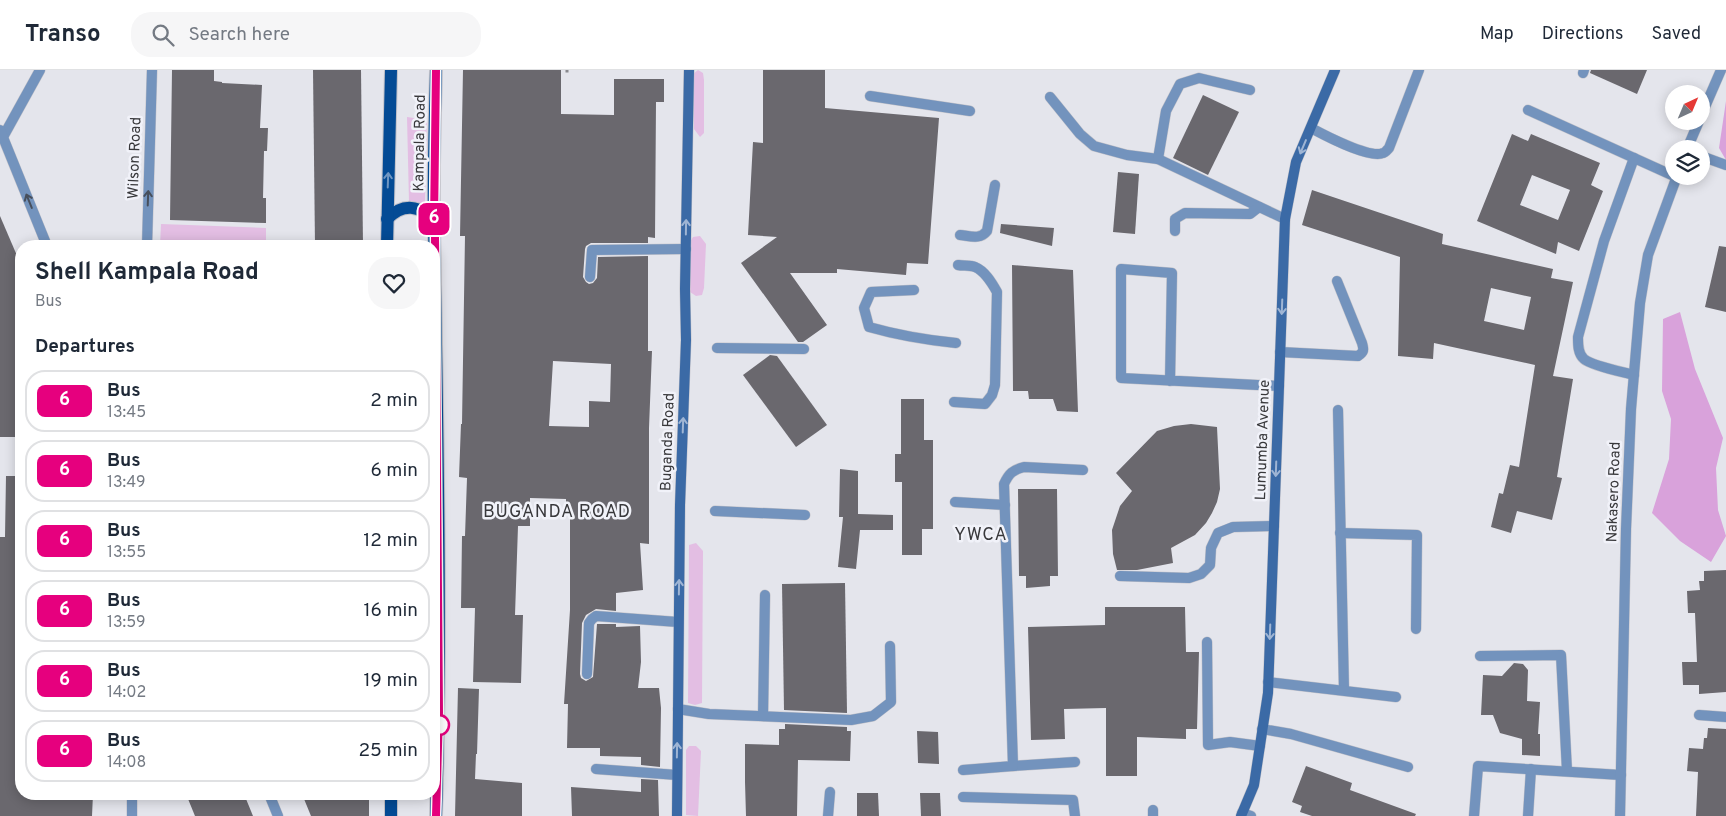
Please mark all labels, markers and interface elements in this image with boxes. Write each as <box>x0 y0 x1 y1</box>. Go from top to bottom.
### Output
search box <box>131 12 481 57</box>
text: Transo <box>25 20 101 50</box>
icon: search <box>149 21 177 49</box>
text: Search here <box>189 23 290 47</box>
text: Map <box>1480 23 1514 46</box>
text: Directions <box>1542 23 1624 46</box>
text: Saved <box>1652 23 1701 46</box>
north arrow <box>1665 85 1710 130</box>
map controls <box>1665 85 1710 185</box>
street label: Kampala Road <box>410 94 431 192</box>
street label: Wilson Road <box>125 117 146 199</box>
one-way arrow <box>1297 139 1307 154</box>
button: layers <box>1665 140 1710 185</box>
one-way arrow <box>383 172 393 188</box>
one-way arrow <box>143 190 153 206</box>
one-way arrow <box>24 194 33 209</box>
line badge: 6 <box>418 203 450 235</box>
text: 6 <box>428 207 440 230</box>
one-way arrow <box>681 220 691 236</box>
button: heart <box>368 257 420 309</box>
text: Shell Kampala Road <box>35 258 259 288</box>
text: Bus <box>35 292 62 312</box>
one-way arrow <box>1277 299 1286 315</box>
text: Departures <box>35 335 135 359</box>
text: Bus <box>107 379 141 403</box>
street label: Lumumba Avenue <box>1252 380 1275 501</box>
text: 6 <box>59 389 70 412</box>
text: 2 min <box>370 389 418 413</box>
street label: Buganda Road <box>657 393 680 491</box>
text: 13:45 <box>107 403 146 423</box>
one-way arrow <box>678 417 688 434</box>
street label: Nakasero Road <box>1603 441 1626 543</box>
text: Bus <box>107 449 141 473</box>
text: 6 <box>59 459 70 482</box>
text: 6 min <box>371 459 418 483</box>
one-way arrow <box>1271 461 1281 477</box>
text: 13:49 <box>107 473 145 493</box>
district label: BUGANDA ROAD <box>483 501 631 524</box>
text: Bus <box>107 519 141 543</box>
district label: YWCA <box>954 524 1008 547</box>
text: 6 <box>59 529 70 552</box>
text: 12 min <box>363 529 418 553</box>
text: 13:55 <box>107 543 146 563</box>
one-way arrow <box>674 580 684 596</box>
text: Bus <box>107 589 141 613</box>
text: 6 <box>59 599 70 622</box>
text: 16 min <box>363 599 418 623</box>
text: 13:59 <box>107 613 146 633</box>
one-way arrow <box>1265 624 1275 640</box>
text: Bus <box>107 659 141 683</box>
text: 6 <box>59 669 70 692</box>
text: 19 min <box>363 669 418 693</box>
text: 14:02 <box>107 683 146 703</box>
unlabelled marker <box>428 714 450 736</box>
text: Bus <box>107 729 141 753</box>
text: 6 <box>59 739 70 762</box>
text: 25 min <box>358 739 418 763</box>
one-way arrow <box>672 742 682 758</box>
text: 14:08 <box>107 753 146 773</box>

